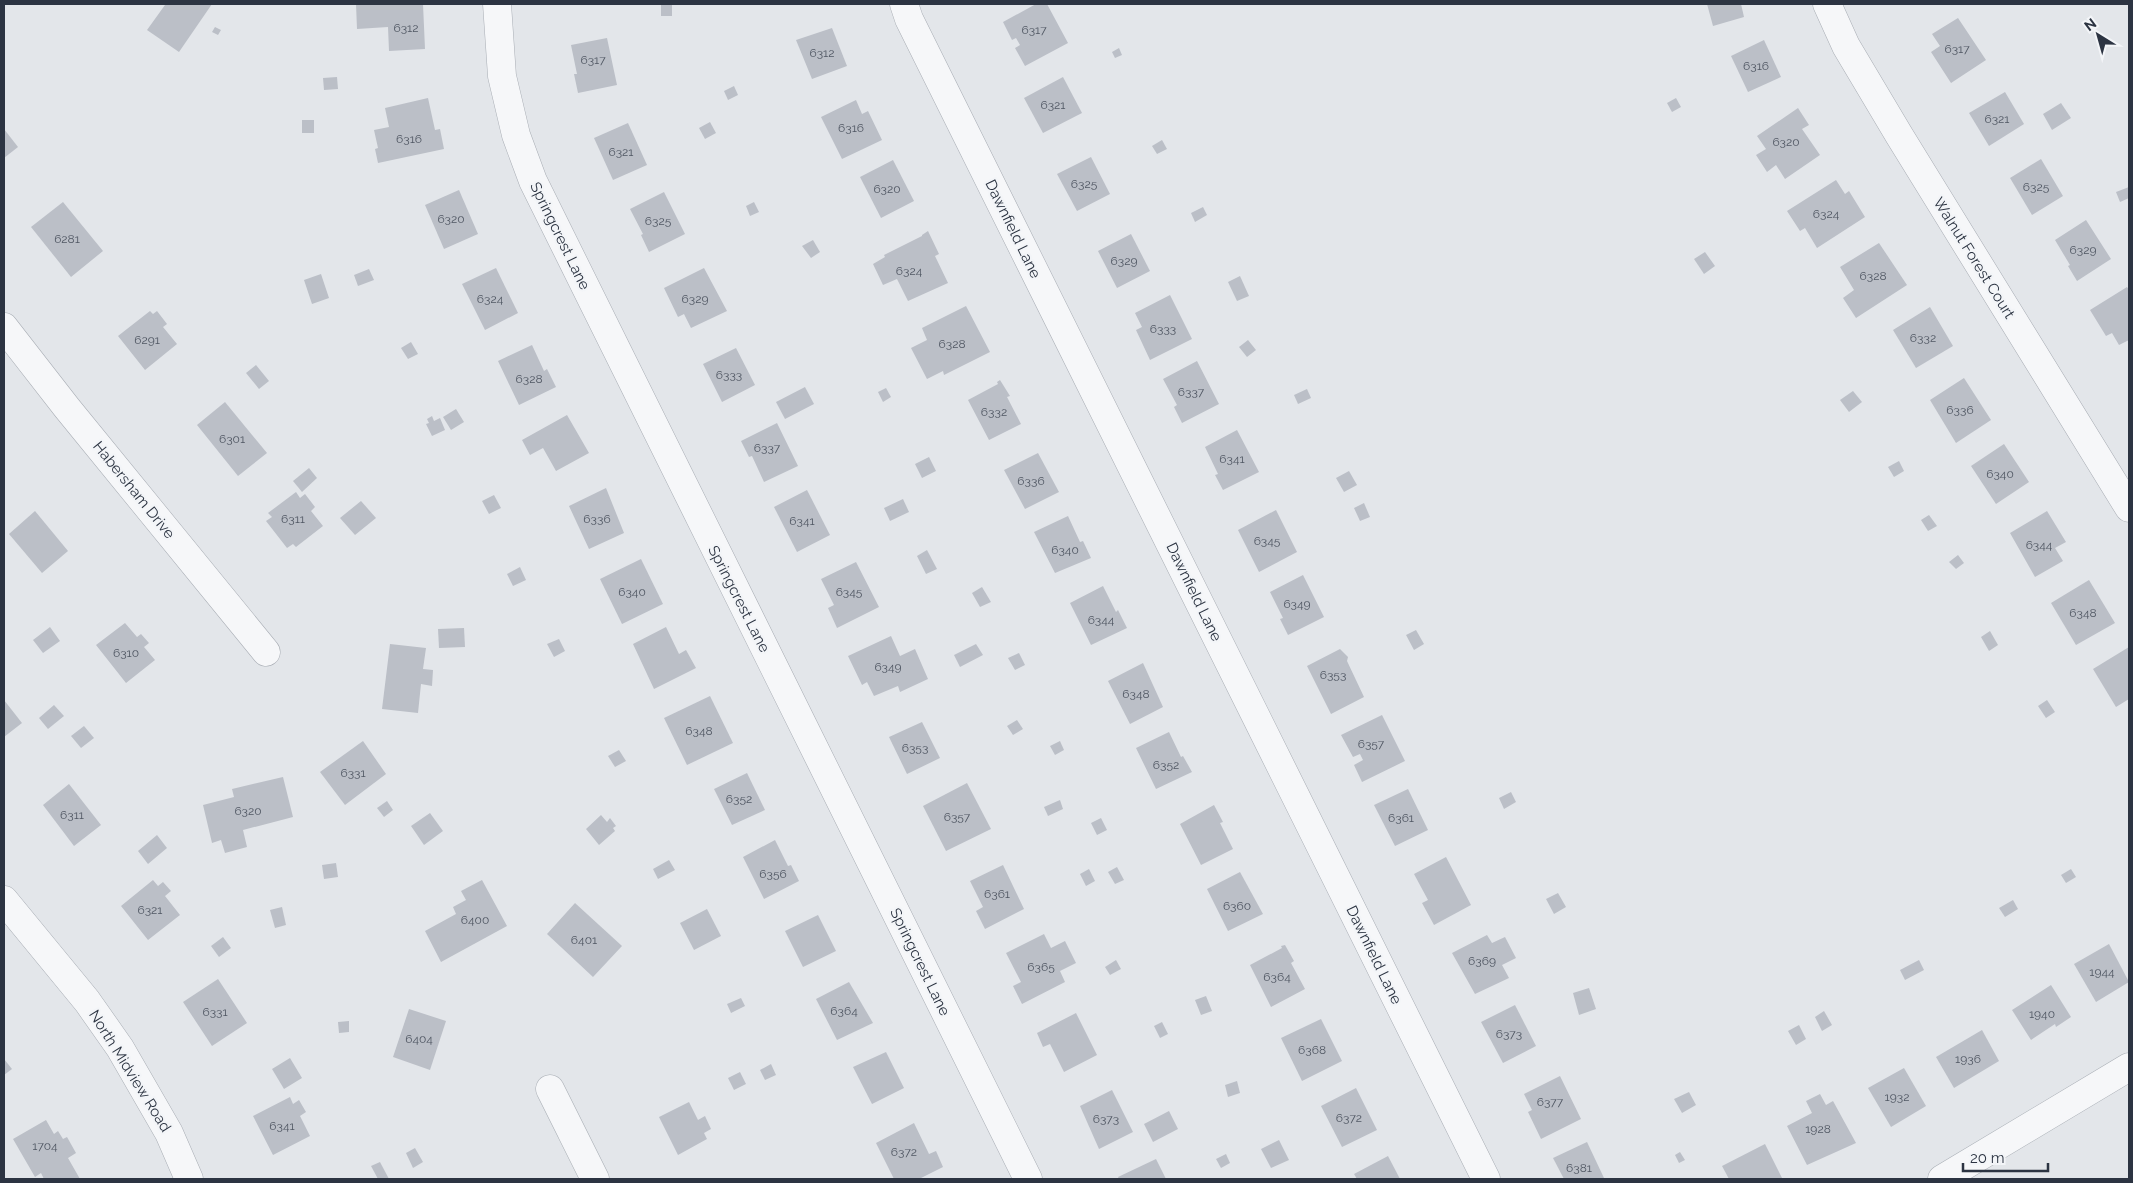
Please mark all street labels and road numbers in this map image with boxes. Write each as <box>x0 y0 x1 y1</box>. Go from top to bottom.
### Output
street label: Dawnfield Lane <box>981 177 1045 281</box>
street label: Springcrest Lane <box>526 179 594 293</box>
street label: Walnut Forest Court <box>1929 194 2019 322</box>
street label: Habersham Drive <box>89 438 179 542</box>
street label: Dawnfield Lane <box>1162 540 1226 644</box>
street label: Springcrest Lane <box>704 543 774 656</box>
street label: Dawnfield Lane <box>1342 903 1406 1007</box>
street label: Springcrest Lane <box>886 905 954 1019</box>
street label: North Midview Road <box>85 1007 175 1135</box>

